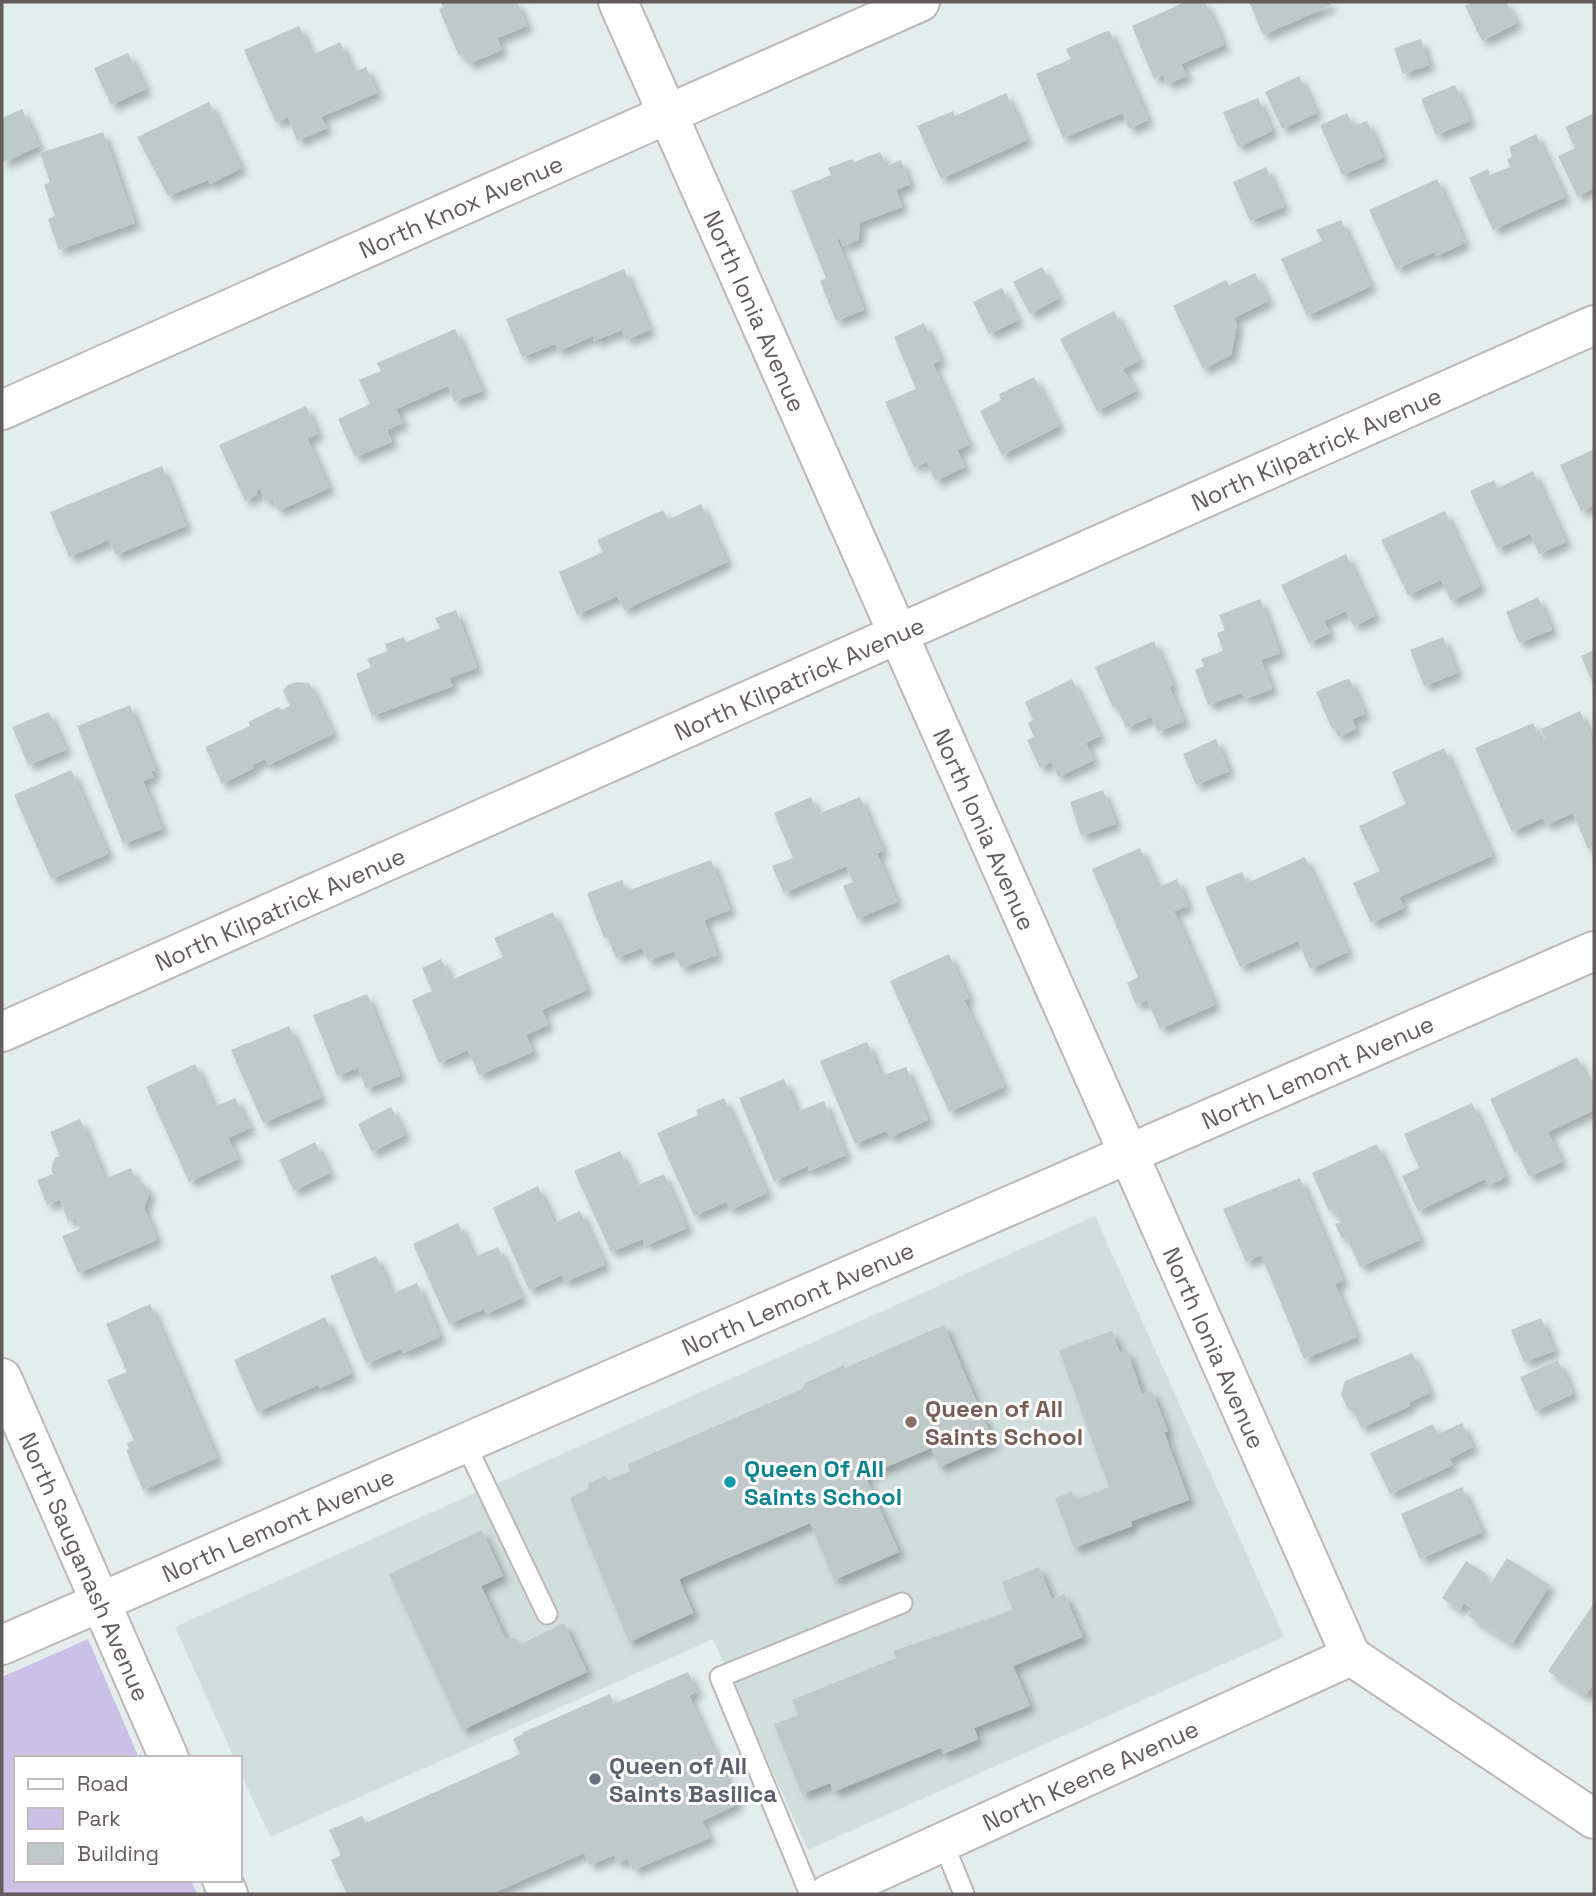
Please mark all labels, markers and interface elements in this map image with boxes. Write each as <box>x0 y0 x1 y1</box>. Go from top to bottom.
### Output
street label: North Knox Avenue <box>354 147 568 265</box>
street label: North Ionia Avenue <box>697 205 813 417</box>
street label: North Kilpatrick Avenue <box>1186 379 1446 517</box>
street label: North Kilpatrick Avenue <box>669 609 929 747</box>
street label: North Ionia Avenue <box>926 724 1043 935</box>
street label: North Kilpatrick Avenue <box>150 840 410 978</box>
street label: North Lemont Avenue <box>1196 1007 1439 1136</box>
street label: North Lemont Avenue <box>677 1234 919 1362</box>
street label: North Ionia Avenue <box>1156 1242 1273 1454</box>
place label: Queen of All Saints School <box>925 1393 1083 1452</box>
marker: Queen of All Saints School <box>903 1414 919 1430</box>
street label: North Sauganash Avenue <box>12 1427 157 1706</box>
place label: Queen Of All Saints School <box>744 1453 902 1512</box>
street label: North Lemont Avenue <box>157 1460 399 1589</box>
marker: Queen Of All Saints School <box>722 1474 738 1490</box>
street label: North Keene Avenue <box>977 1712 1203 1838</box>
place label: Queen of All Saints Basilica <box>609 1750 777 1809</box>
legend <box>14 1756 242 1882</box>
text: Road <box>77 1770 129 1797</box>
marker: Queen of All Saints Basilica <box>587 1771 603 1787</box>
text: Park <box>77 1805 121 1832</box>
text: Building <box>77 1840 159 1867</box>

